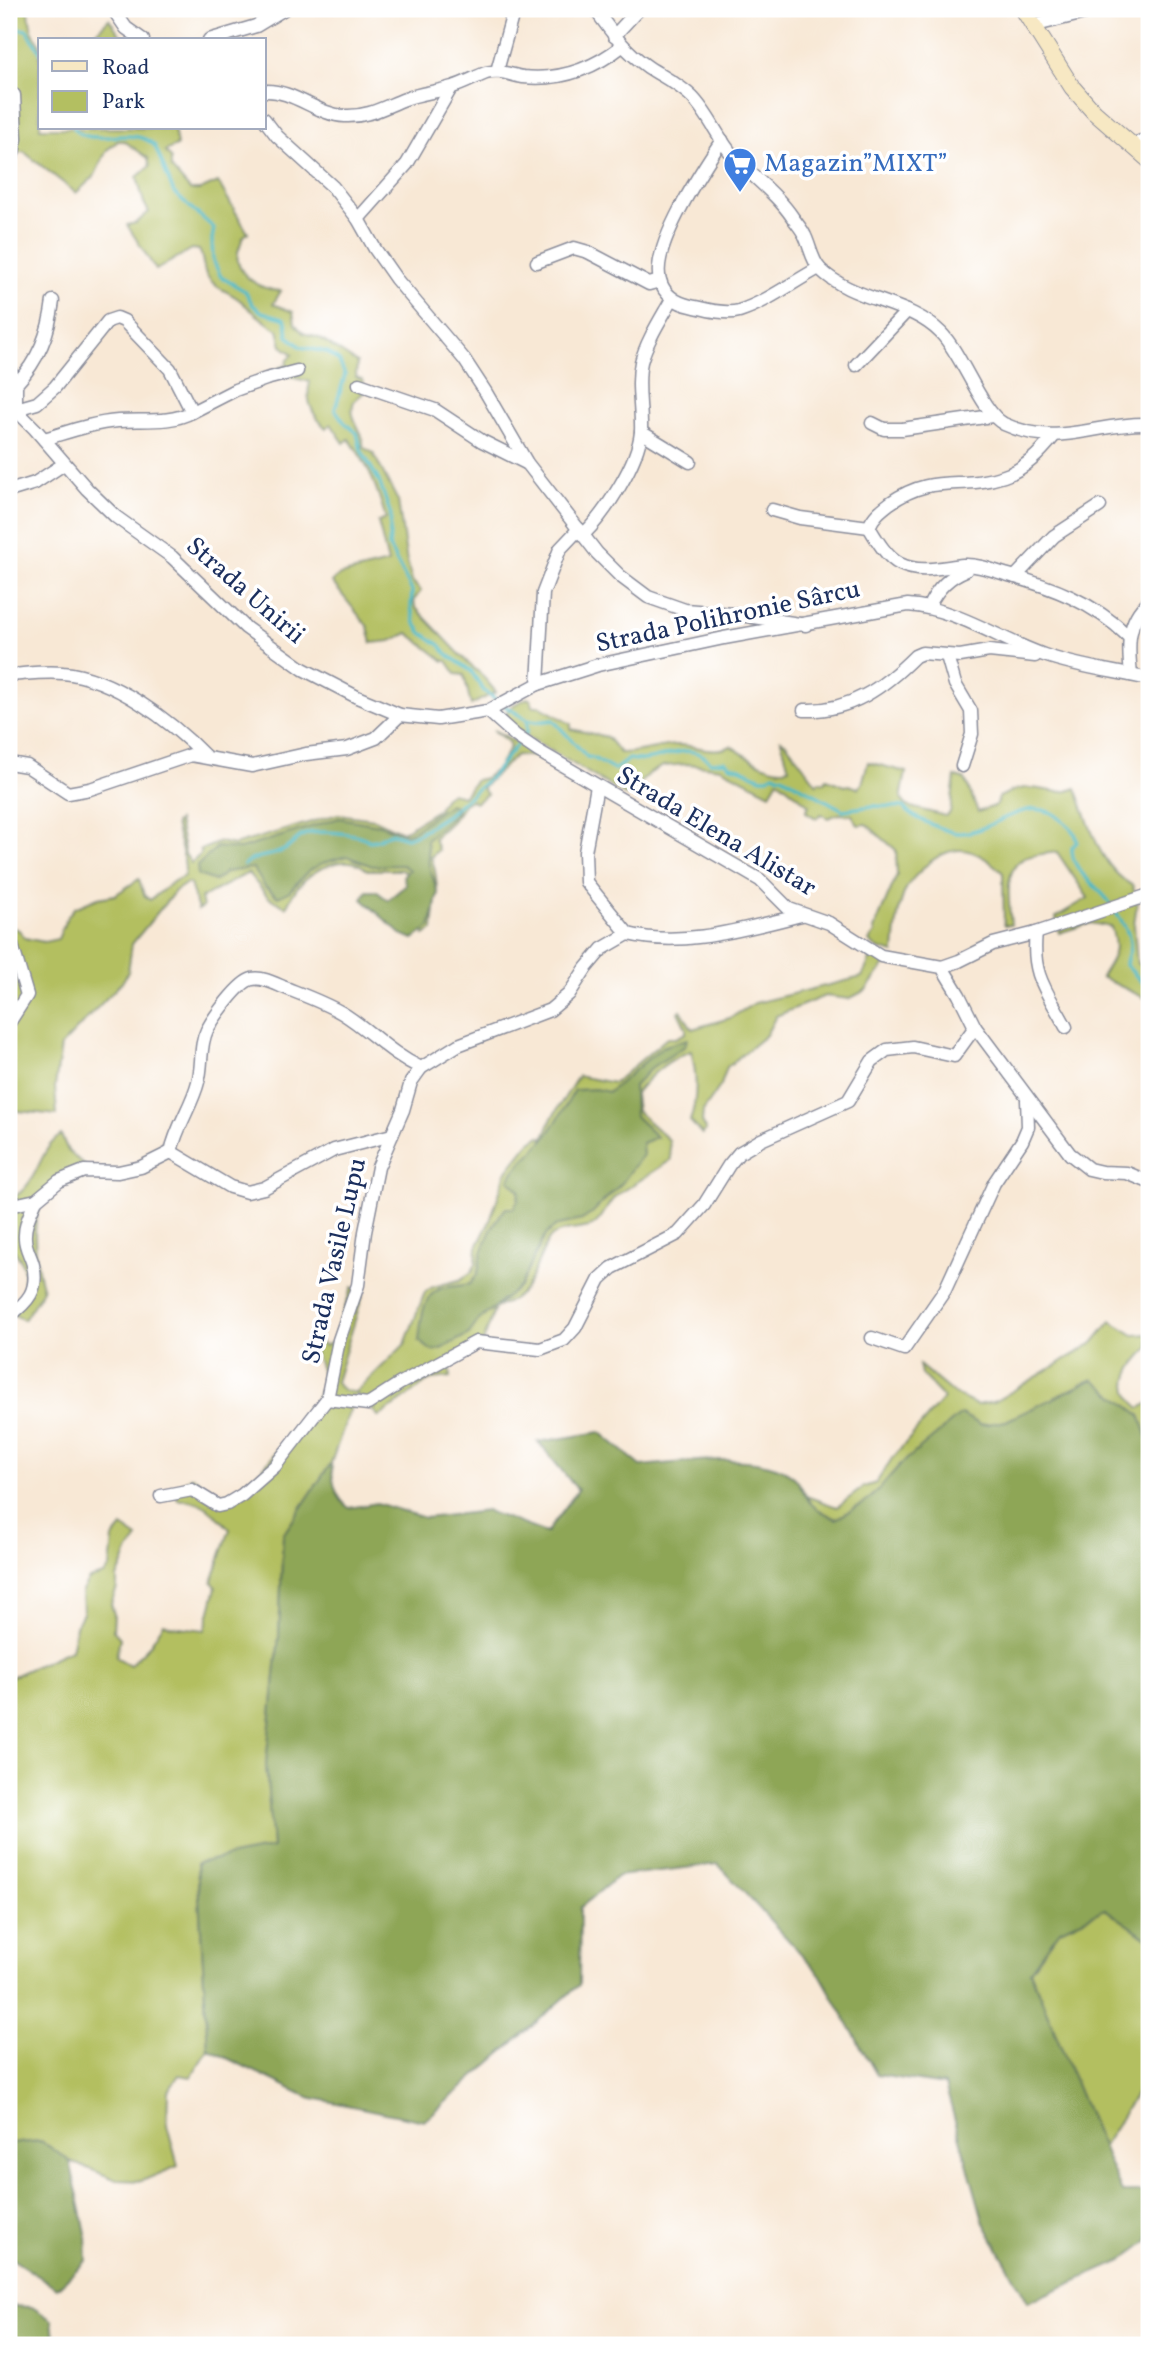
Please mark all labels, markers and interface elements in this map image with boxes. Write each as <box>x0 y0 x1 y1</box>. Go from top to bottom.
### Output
legend <box>38 38 266 130</box>
text: Road <box>102 54 149 83</box>
text: Park <box>102 88 145 117</box>
supermarket icon: Magazin”MIXT” <box>721 145 759 194</box>
place label: Magazin”MIXT” <box>764 146 948 182</box>
street label: Strada Unirii <box>178 529 312 653</box>
street label: Strada Polihronie Sârcu <box>592 571 864 663</box>
street label: Strada Elena Alistar <box>609 758 823 906</box>
street label: Strada Vasile Lupu <box>294 1154 376 1368</box>

